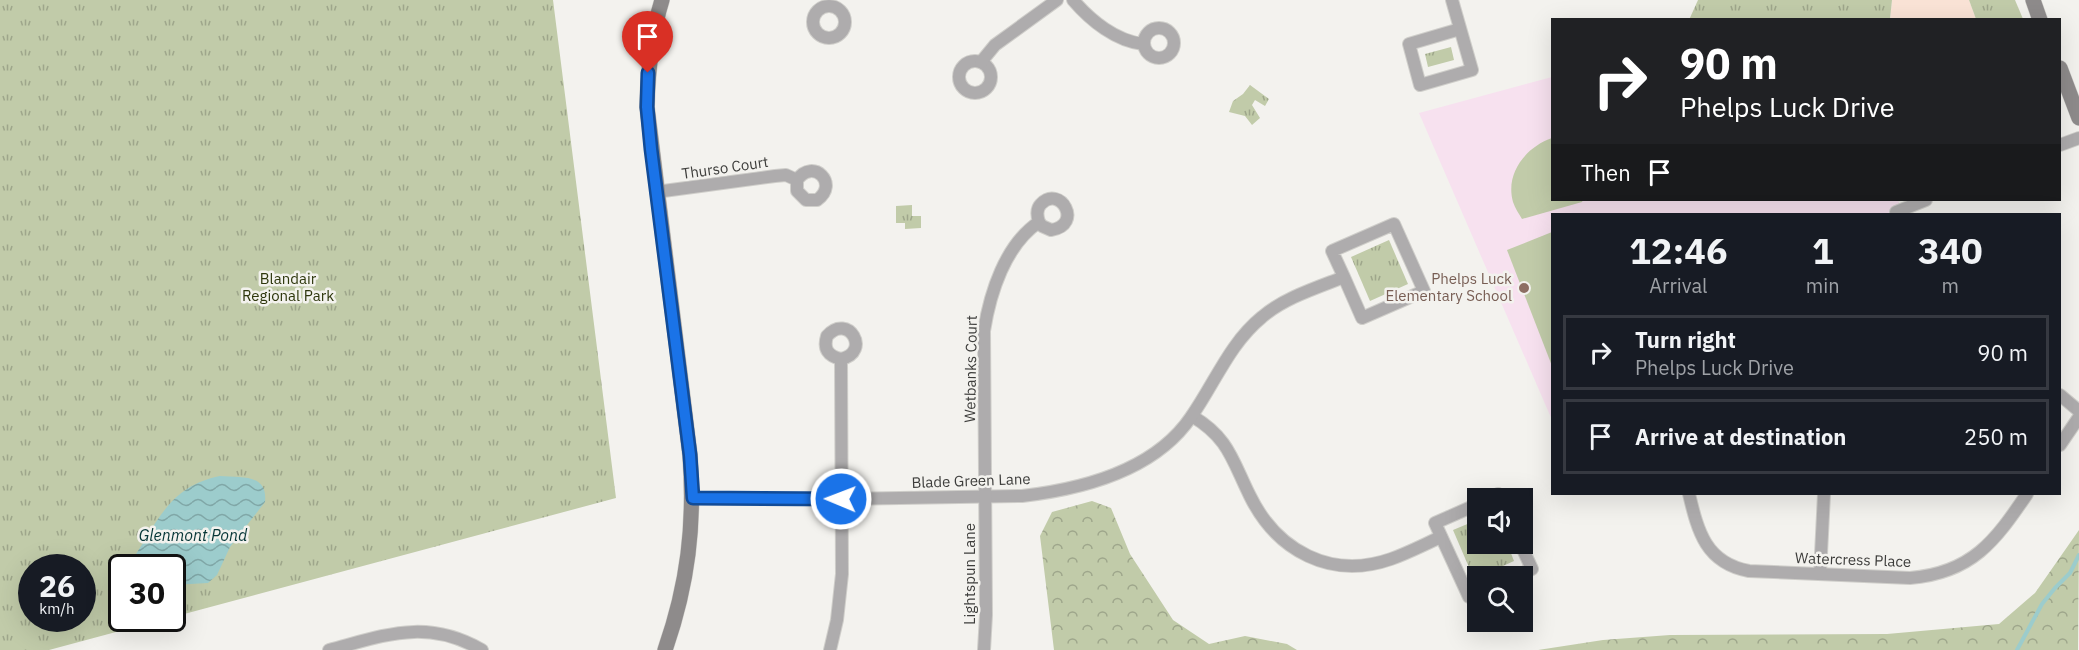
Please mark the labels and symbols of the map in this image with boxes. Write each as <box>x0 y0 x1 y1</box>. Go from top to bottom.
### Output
pin <box>622 11 673 73</box>
street label: Thurso Court <box>680 152 770 183</box>
park label: Blandair Regional Park <box>242 269 334 305</box>
place label: Phelps Luck Elementary School <box>1385 269 1512 305</box>
marker: Phelps Luck Elementary School <box>1517 281 1531 295</box>
street label: Wetbanks Court <box>960 315 981 423</box>
position arrow <box>809 467 873 531</box>
street label: Blade Green Lane <box>911 469 1031 492</box>
street label: Lightspun Lane <box>960 523 979 625</box>
water label: Glenmont Pond <box>139 525 248 545</box>
street label: Watercress Place <box>1795 548 1911 571</box>
speed limit sign: 30 <box>108 554 186 632</box>

